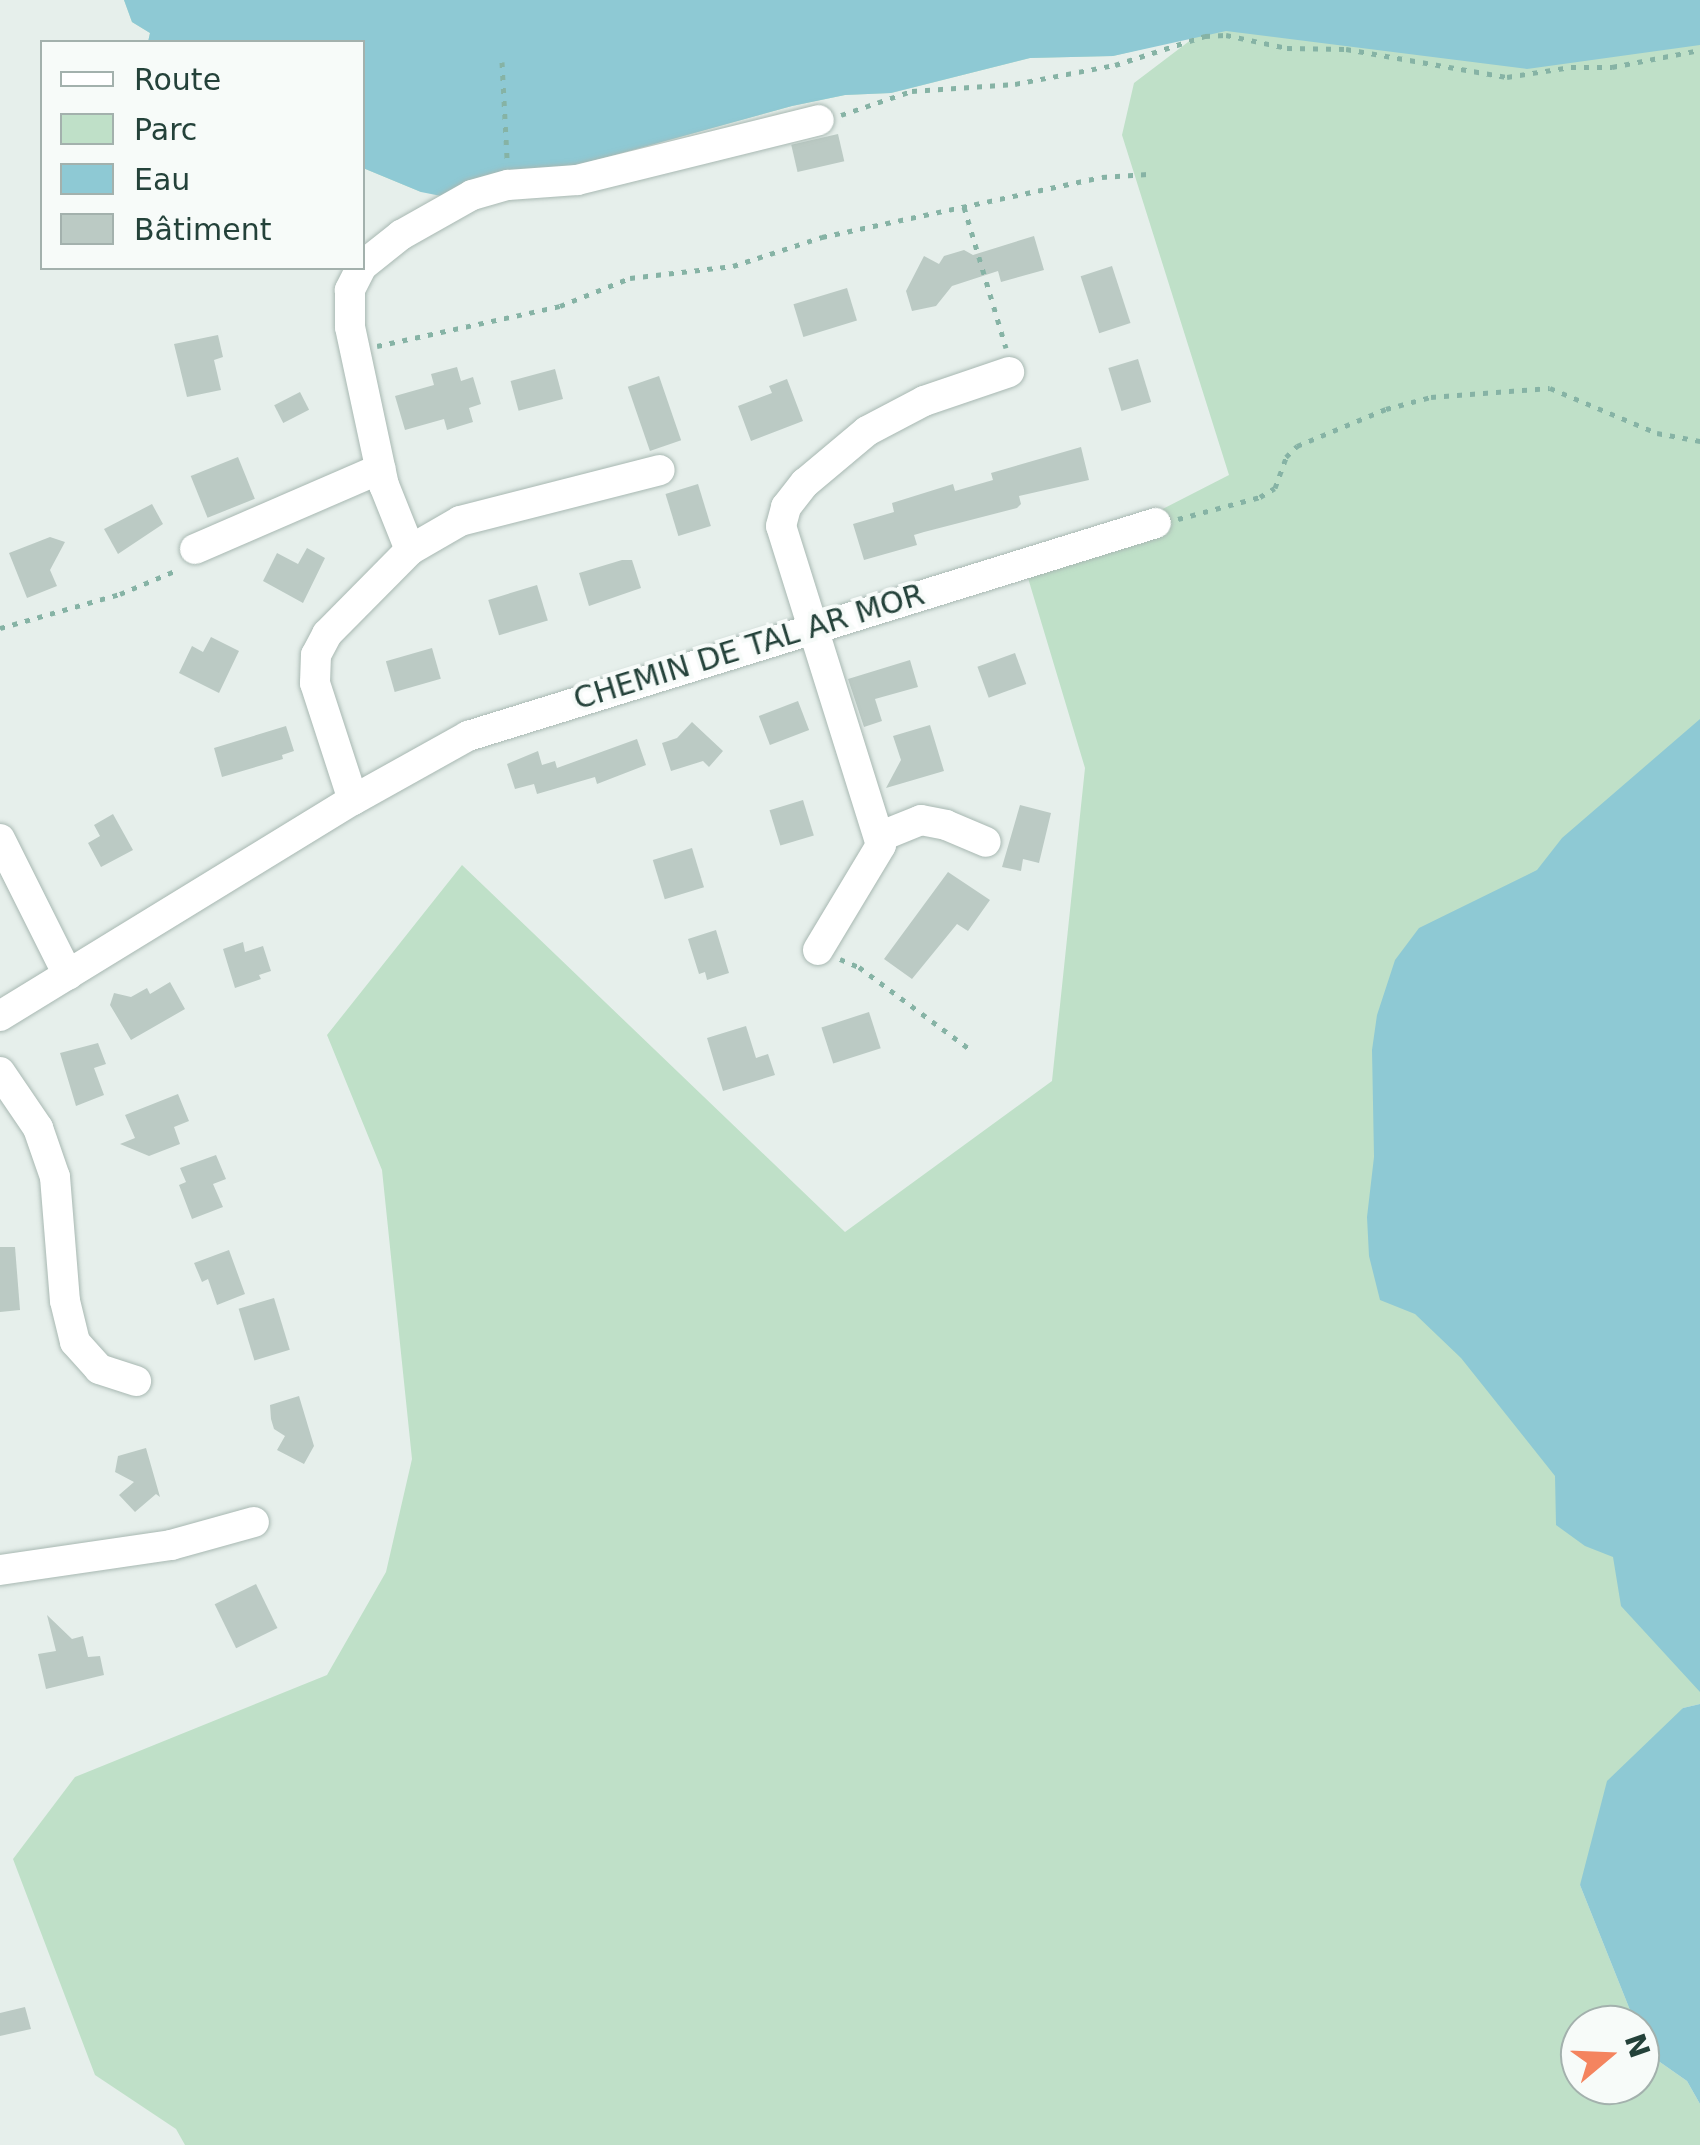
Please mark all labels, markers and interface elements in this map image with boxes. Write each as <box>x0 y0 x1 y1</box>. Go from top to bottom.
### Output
legend <box>40 40 365 270</box>
text: Route <box>134 62 221 97</box>
text: Parc <box>134 112 197 147</box>
text: Eau <box>134 162 190 197</box>
text: Bâtiment <box>134 212 272 247</box>
street label: CHEMIN DE TAL AR MOR <box>569 576 929 718</box>
north arrow <box>1560 2005 1660 2105</box>
text: N <box>1618 2029 1656 2062</box>

